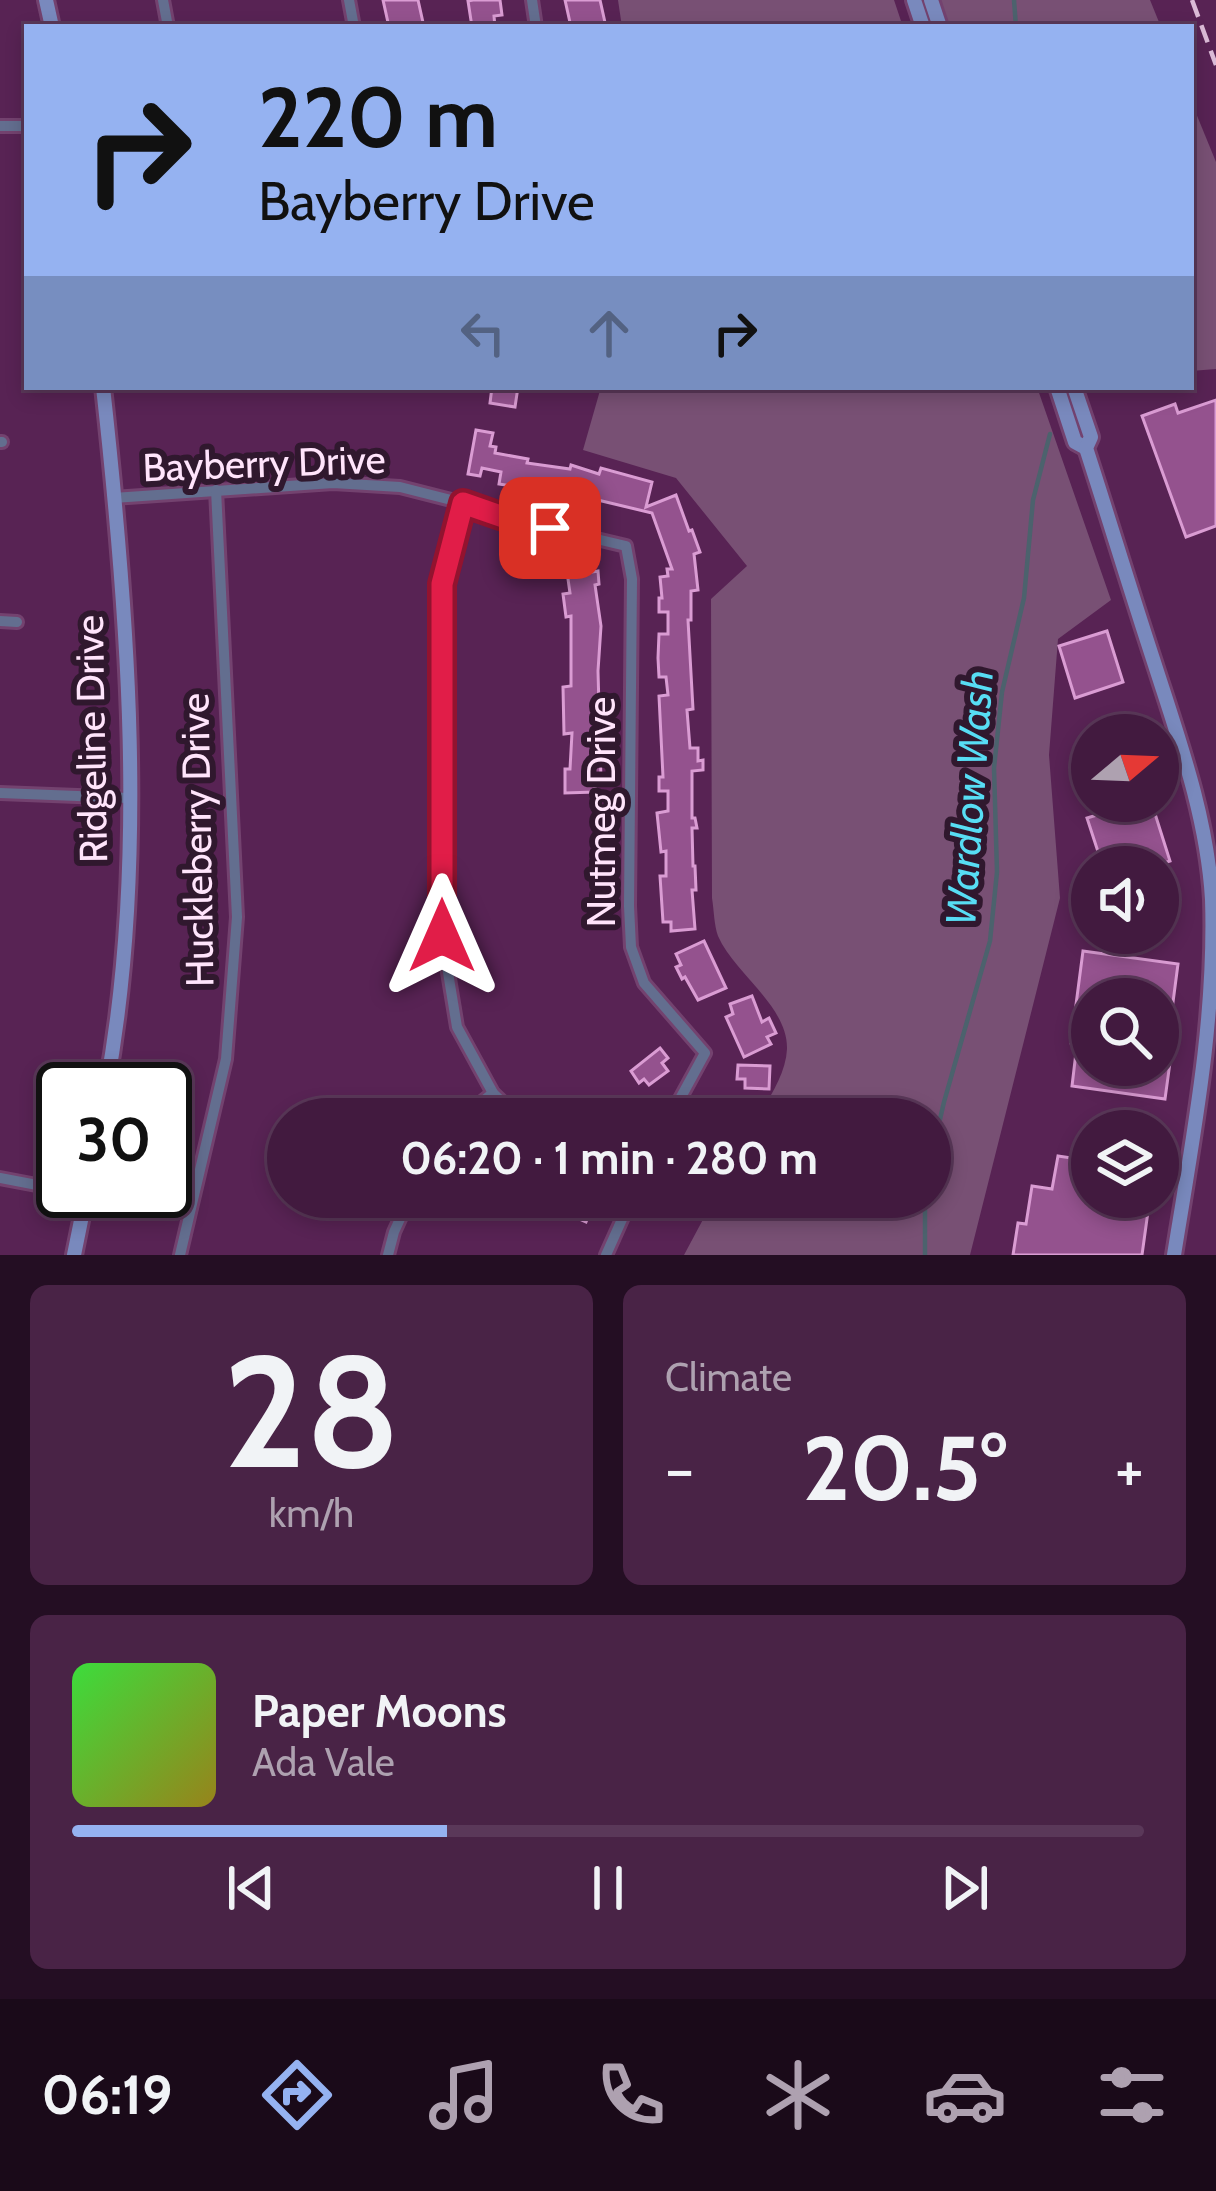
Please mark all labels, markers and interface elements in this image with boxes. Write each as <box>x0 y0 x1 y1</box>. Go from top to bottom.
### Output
text: 220 m <box>258 66 498 168</box>
icon: right <box>60 72 216 228</box>
text: Bayberry Drive <box>258 168 595 234</box>
icon: left <box>450 300 516 366</box>
icon: ahead <box>576 300 642 366</box>
icon: right <box>702 300 768 366</box>
street label: Bayberry Drive <box>142 435 386 491</box>
pin <box>499 477 601 579</box>
icon: arrive <box>517 495 583 561</box>
street label: Ridgeline Drive <box>65 615 117 863</box>
water label: Wardlow Wash <box>934 668 1004 928</box>
street label: Huckleberry Drive <box>170 693 224 987</box>
street label: Nutmeg Drive <box>577 697 625 927</box>
north arrow <box>1071 714 1179 822</box>
map controls <box>1071 714 1179 1218</box>
button: sound <box>1071 846 1179 954</box>
position arrow <box>379 873 505 999</box>
button: search <box>1071 978 1179 1086</box>
speed limit sign: 30 <box>36 1062 192 1218</box>
button: layers <box>1071 1110 1179 1218</box>
text: 06:20 · 1 min · 280 m <box>400 1131 818 1185</box>
text: 28 <box>223 1316 400 1506</box>
text: Climate <box>665 1353 792 1401</box>
text: 20.5° <box>802 1413 1007 1523</box>
text: − <box>665 1428 694 1509</box>
text: + <box>1115 1428 1144 1509</box>
text: km/h <box>269 1489 354 1537</box>
text: Paper Moons <box>252 1684 507 1738</box>
text: Ada Vale <box>252 1738 395 1786</box>
icon: previous <box>218 1855 284 1921</box>
icon: pause <box>575 1855 641 1921</box>
icon: next <box>932 1855 998 1921</box>
icon: directions <box>255 2053 339 2137</box>
icon: music <box>422 2053 506 2137</box>
icon: phone <box>589 2053 673 2137</box>
icon: climate <box>756 2053 840 2137</box>
icon: car <box>923 2053 1007 2137</box>
icon: filters <box>1090 2053 1174 2137</box>
text: 06:19 <box>42 2062 172 2128</box>

